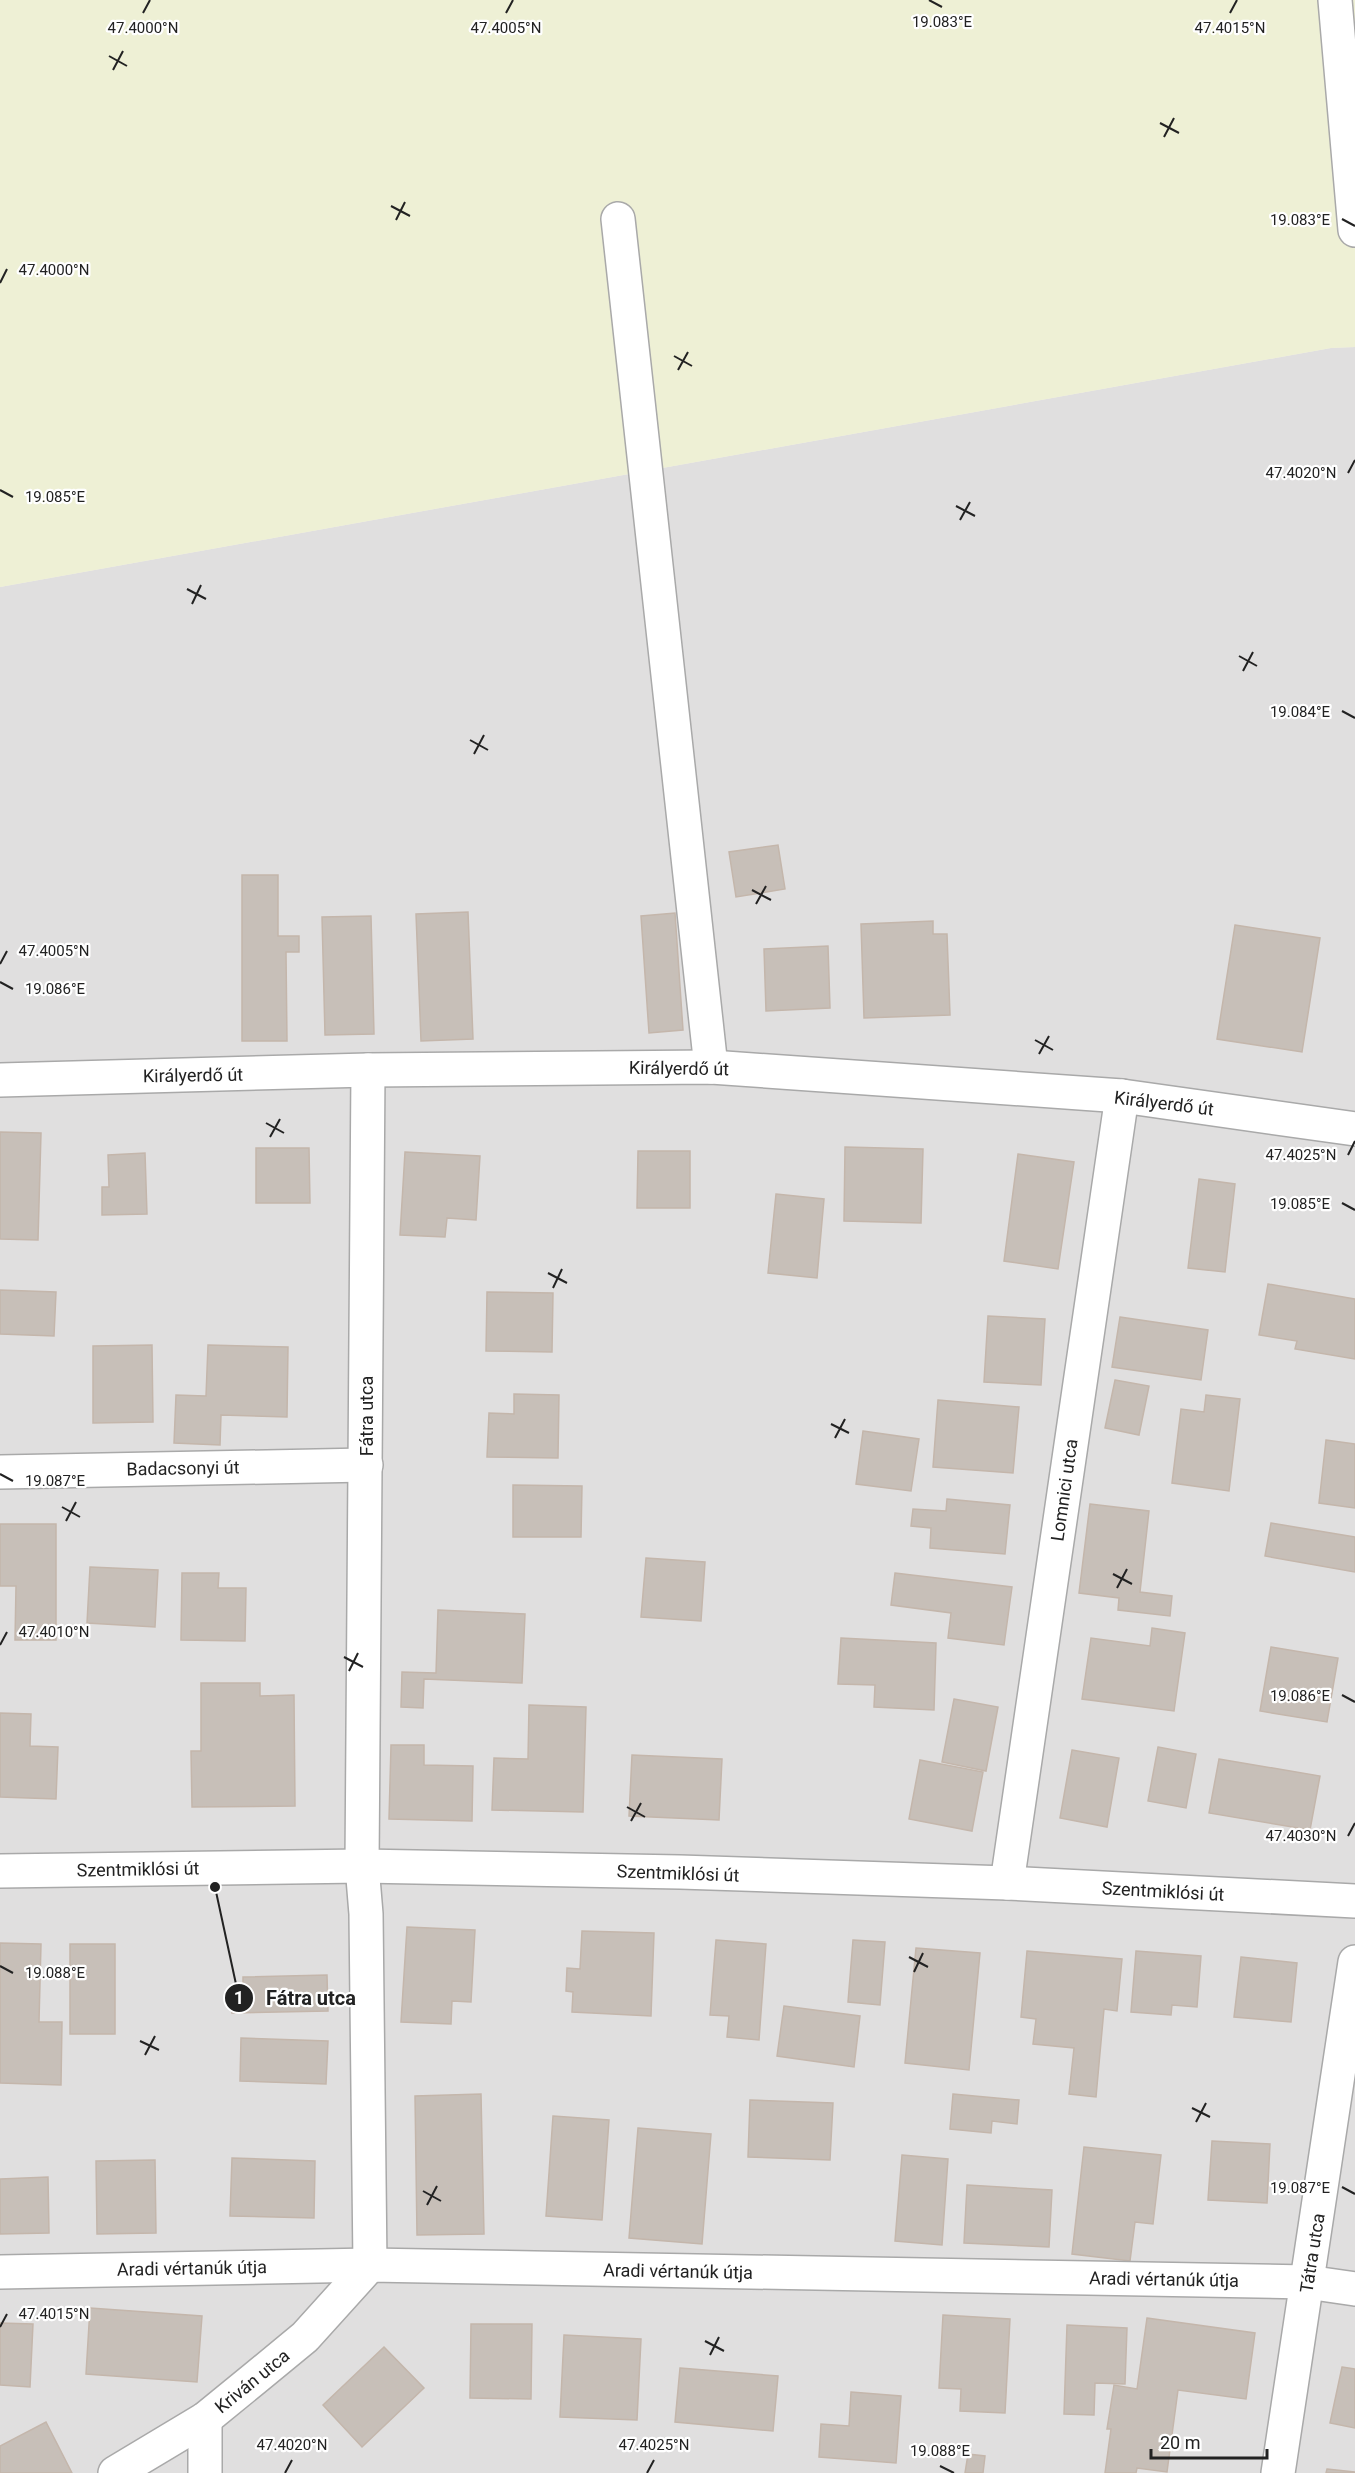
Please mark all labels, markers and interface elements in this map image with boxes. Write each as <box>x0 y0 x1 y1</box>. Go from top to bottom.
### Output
text: 19.083°E <box>912 13 973 31</box>
text: 47.4000°N <box>108 19 178 37</box>
text: 47.4005°N <box>471 19 541 37</box>
text: 47.4015°N <box>1195 19 1265 37</box>
text: 19.083°E <box>1270 211 1331 229</box>
text: 47.4000°N <box>19 261 89 279</box>
text: 47.4020°N <box>1266 464 1336 482</box>
text: 19.085°E <box>25 488 86 506</box>
text: 19.084°E <box>1270 703 1331 721</box>
text: 47.4005°N <box>19 942 89 960</box>
text: 19.086°E <box>25 980 86 998</box>
street label: Királyerdő út <box>629 1057 729 1079</box>
street label: Királyerdő út <box>143 1064 243 1086</box>
street label: Királyerdő út <box>1113 1086 1215 1120</box>
text: 47.4025°N <box>1266 1146 1336 1164</box>
text: 19.085°E <box>1270 1195 1331 1213</box>
street label: Fátra utca <box>356 1376 377 1456</box>
street label: Lomnici utca <box>1046 1437 1082 1543</box>
street label: Badacsonyi út <box>126 1457 240 1479</box>
text: 19.087°E <box>25 1472 86 1490</box>
text: 47.4010°N <box>19 1623 89 1641</box>
text: 19.086°E <box>1270 1687 1331 1705</box>
text: 47.4030°N <box>1266 1827 1336 1845</box>
street label: Szentmiklósi út <box>76 1857 200 1881</box>
street label: Szentmiklósi út <box>616 1860 740 1886</box>
street label: Szentmiklósi út <box>1101 1877 1225 1905</box>
text: 19.088°E <box>25 1964 86 1982</box>
callout: Fátra utca <box>224 1979 368 2017</box>
text: Fátra utca <box>266 1986 356 2010</box>
text: 1 <box>234 1987 244 2008</box>
text: 19.087°E <box>1270 2179 1331 2197</box>
street label: Tátra utca <box>1295 2212 1329 2294</box>
street label: Aradi vértanúk útja <box>117 2256 267 2280</box>
street label: Aradi vértanúk útja <box>603 2259 753 2283</box>
street label: Aradi vértanúk útja <box>1089 2267 1239 2291</box>
text: 47.4015°N <box>19 2305 89 2323</box>
street label: Kriván utca <box>211 2345 293 2417</box>
scale bar <box>1151 2422 1266 2460</box>
text: 20 m <box>1160 2432 1200 2453</box>
text: 47.4020°N <box>257 2436 327 2454</box>
text: 47.4025°N <box>619 2436 689 2454</box>
text: 19.088°E <box>910 2442 971 2460</box>

